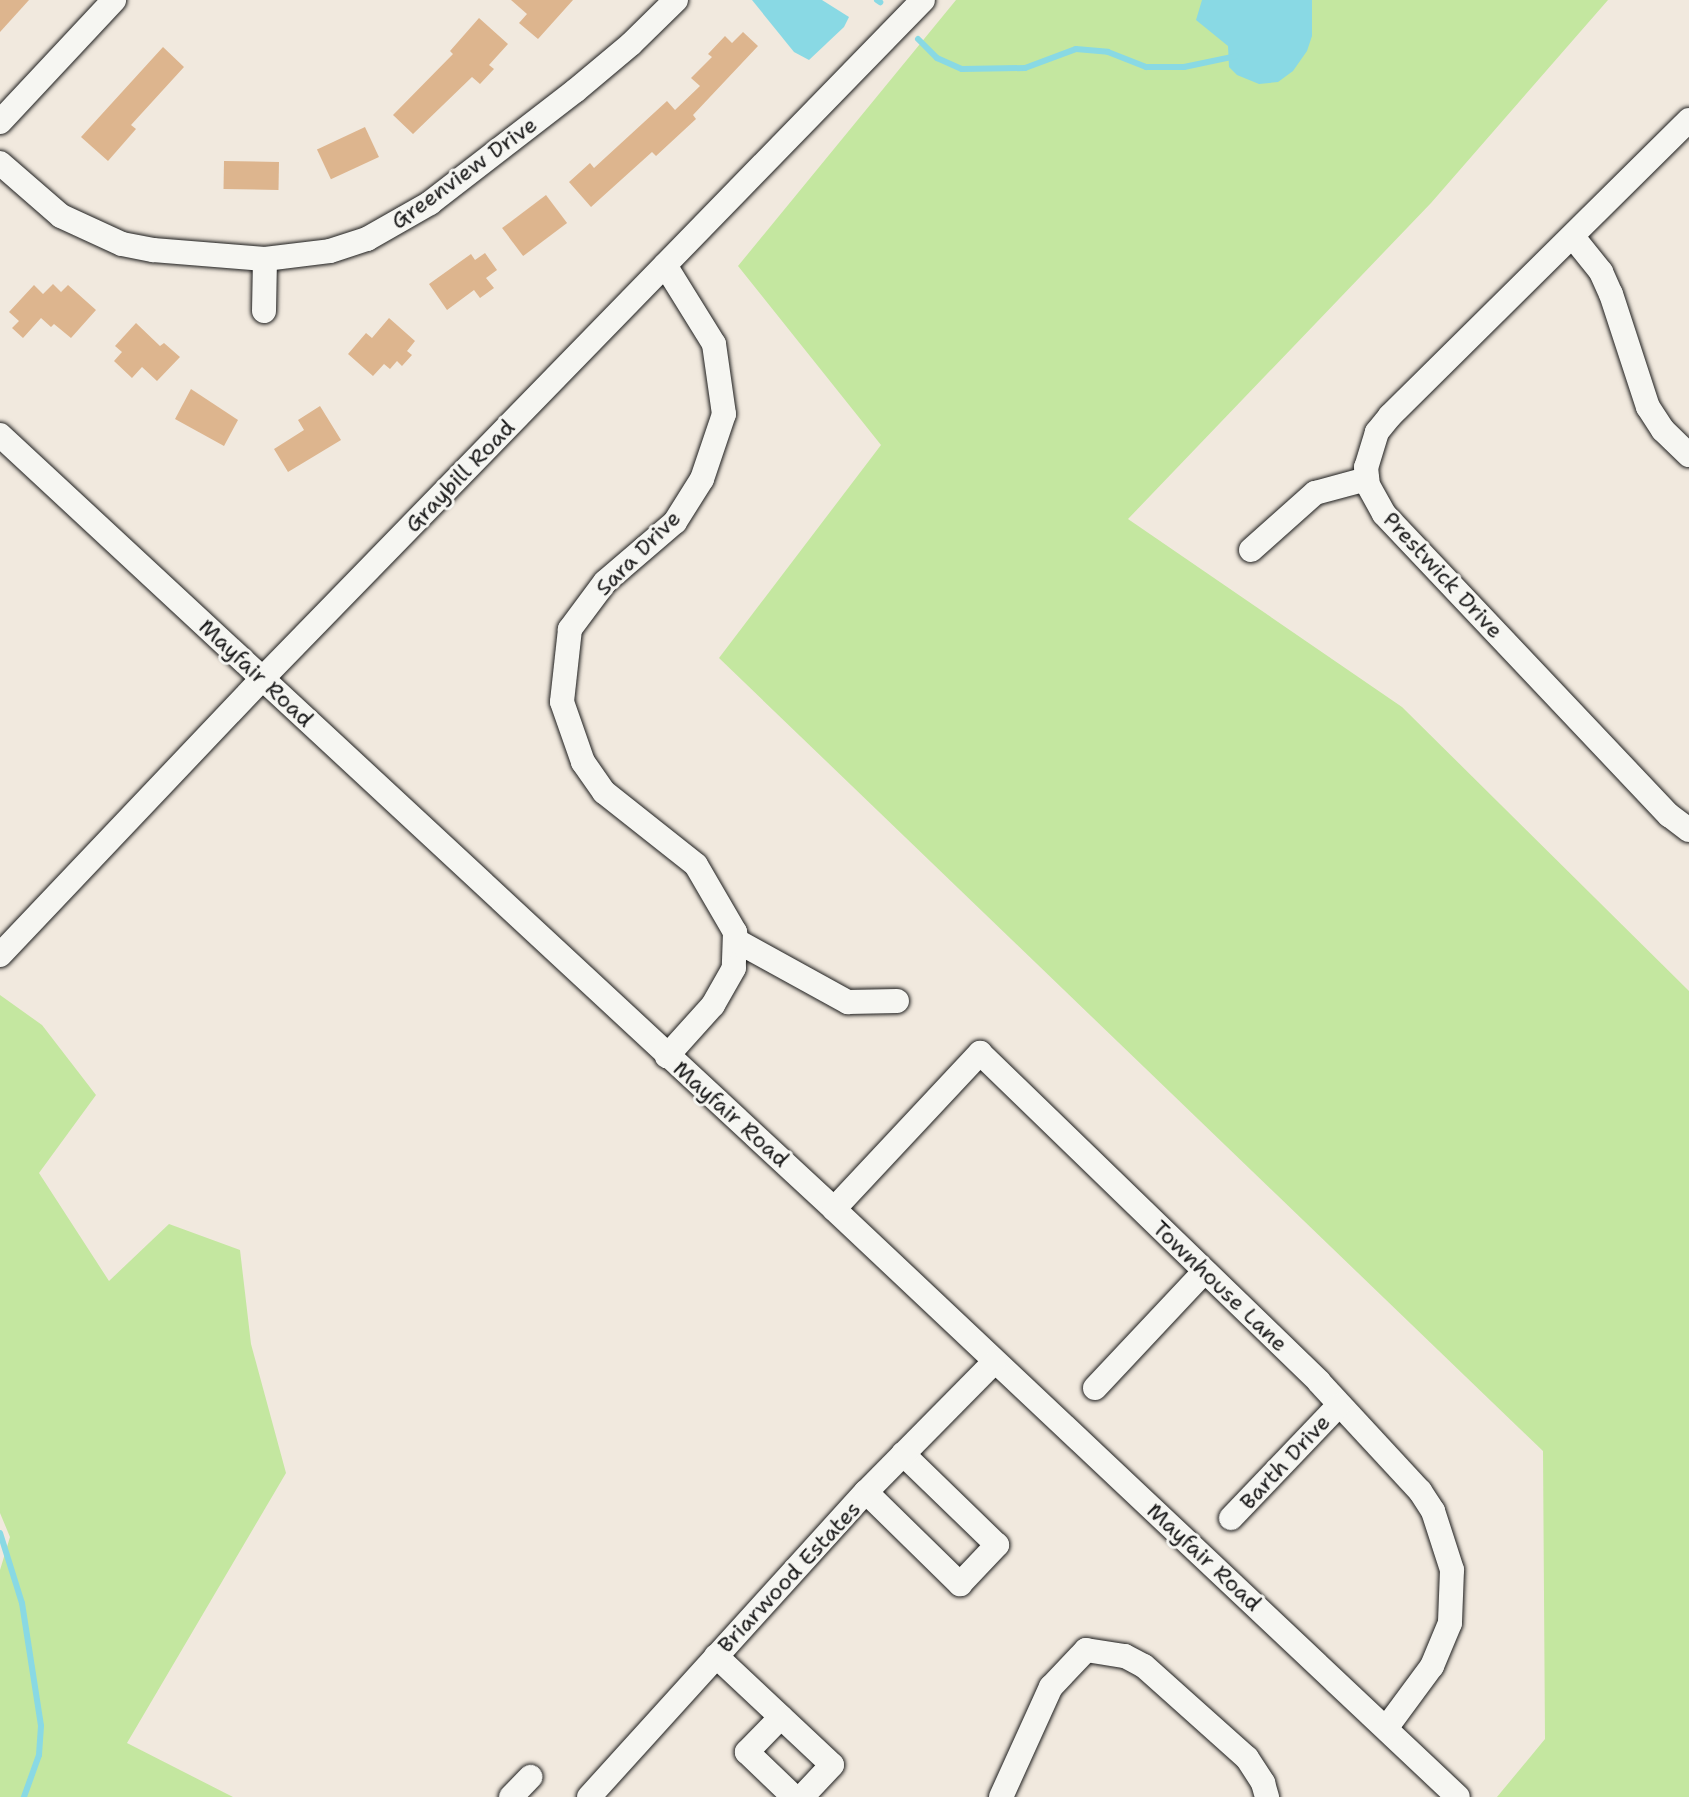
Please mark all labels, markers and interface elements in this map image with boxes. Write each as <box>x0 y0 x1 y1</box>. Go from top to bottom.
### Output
street label: Greenview Drive <box>386 111 542 235</box>
street label: Graybill Road <box>400 414 520 538</box>
street label: Sara Drive <box>590 505 686 601</box>
street label: Prestwick Drive <box>1378 506 1508 644</box>
street label: Mayfair Road <box>193 613 319 733</box>
street label: Mayfair Road <box>668 1055 794 1173</box>
street label: Townhouse Lane <box>1147 1215 1293 1357</box>
street label: Barth Drive <box>1234 1409 1336 1515</box>
street label: Briarwood Estates <box>712 1496 866 1658</box>
street label: Mayfair Road <box>1141 1497 1267 1617</box>

